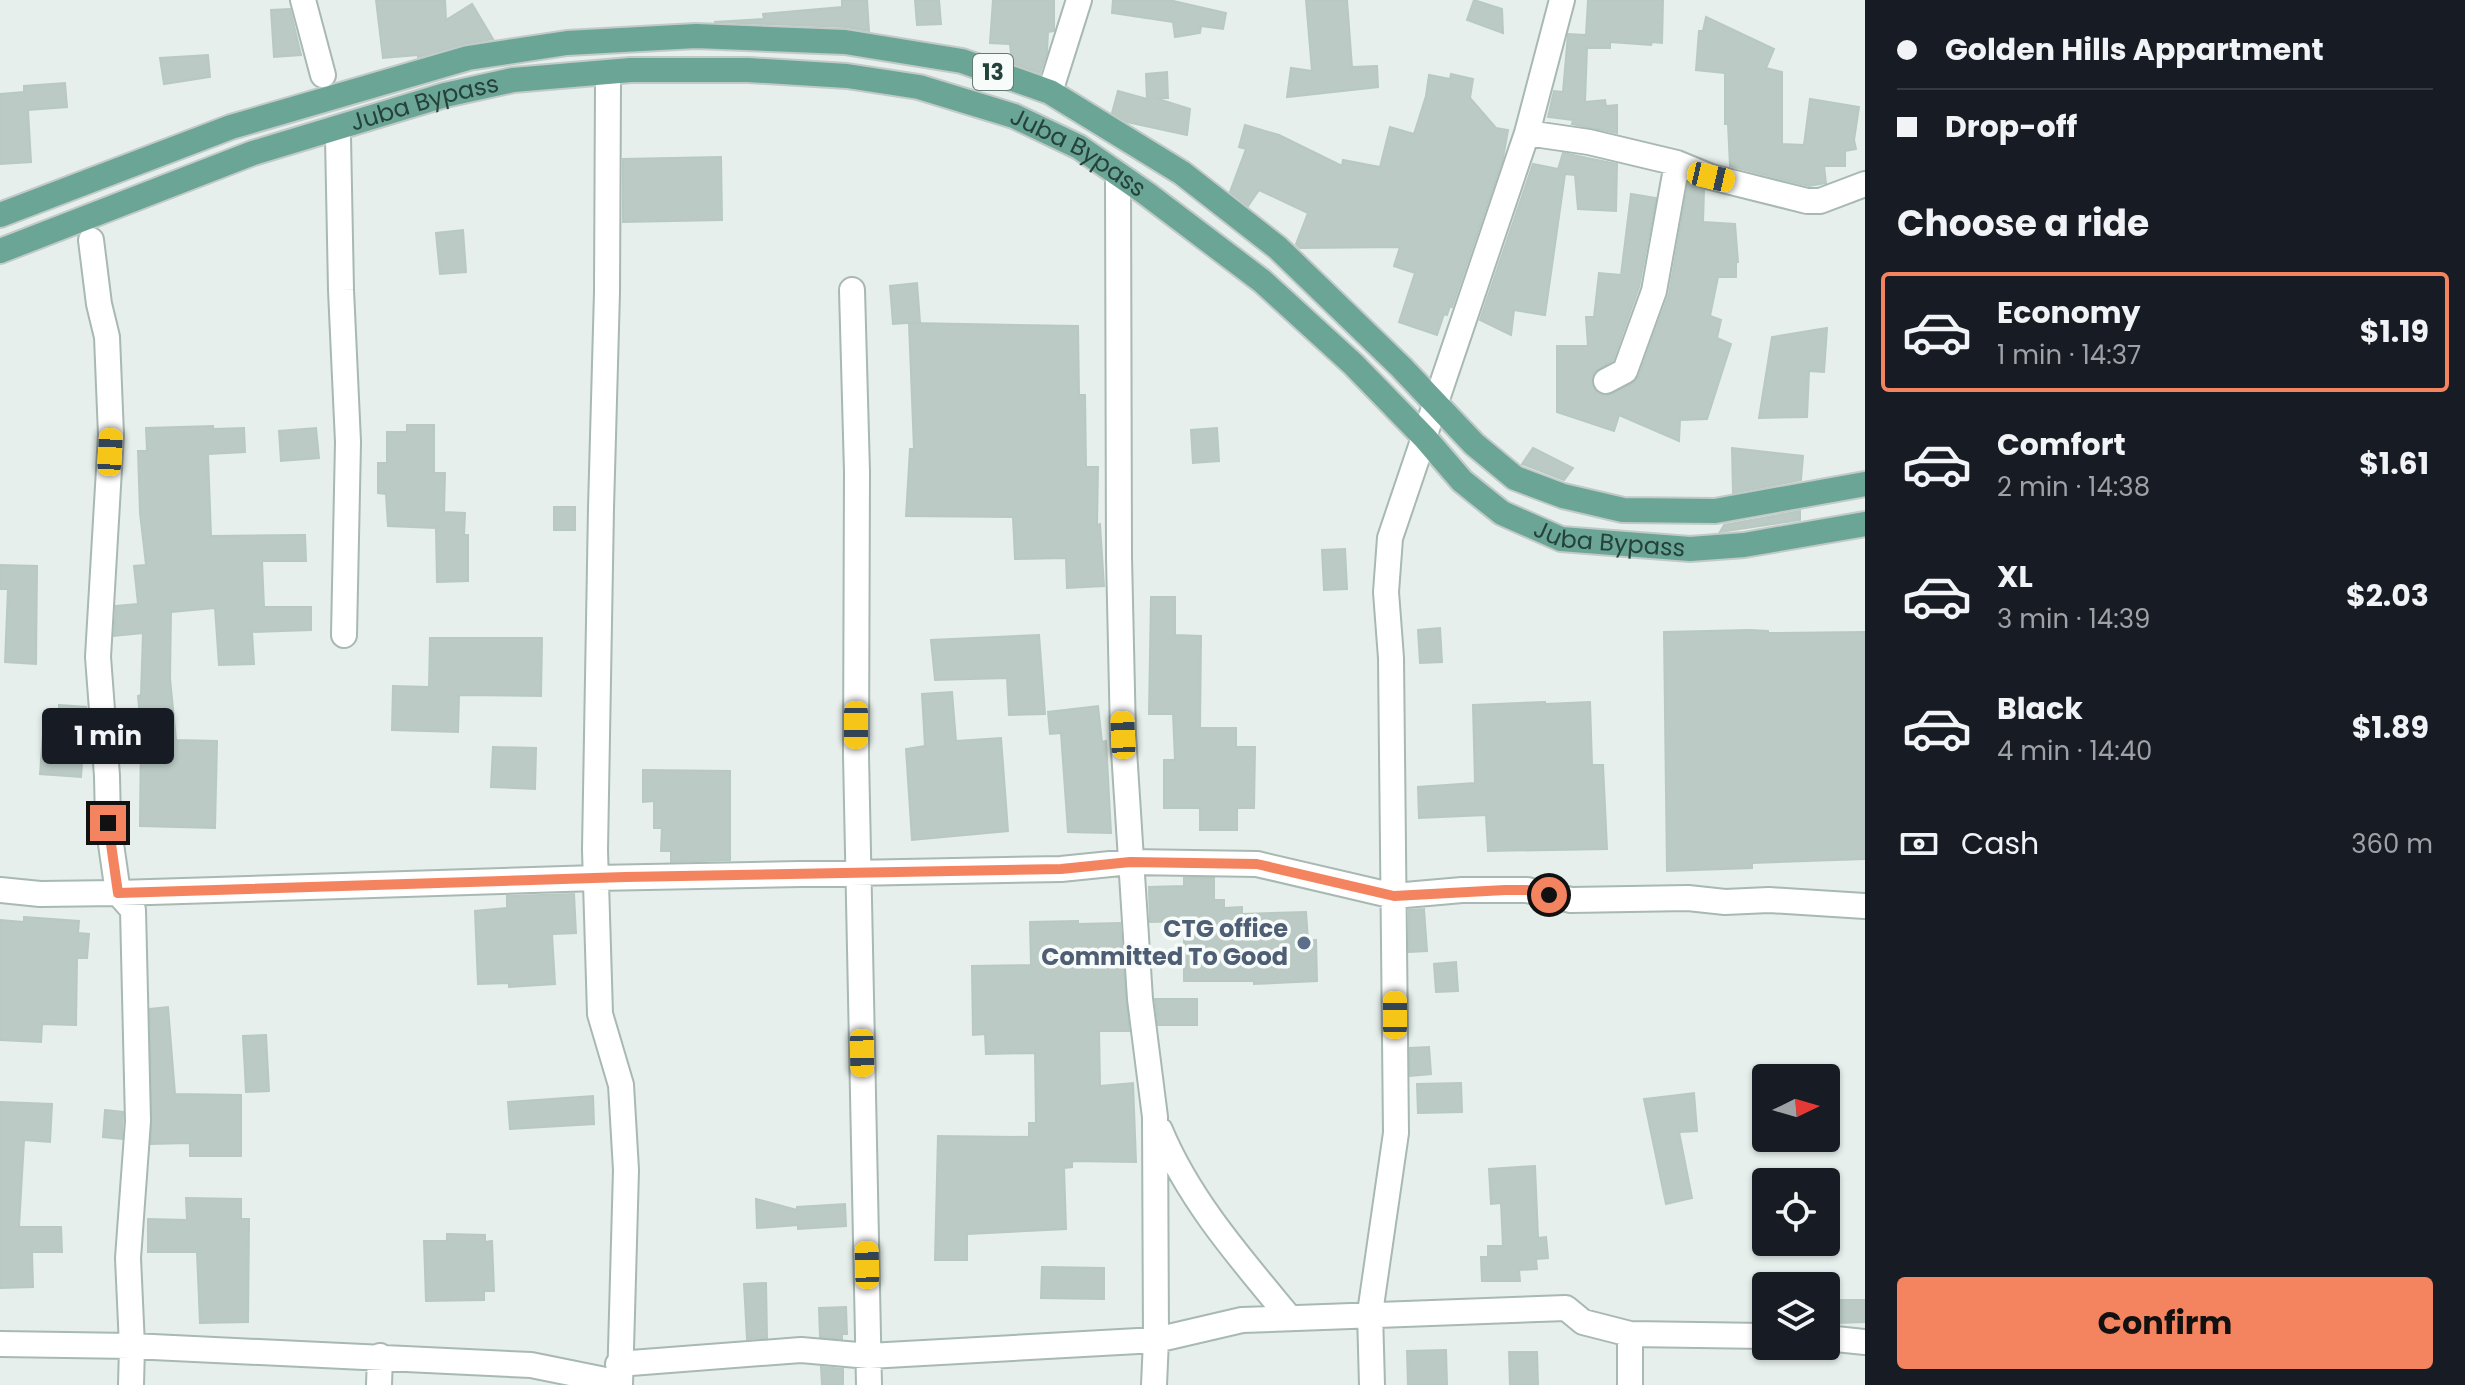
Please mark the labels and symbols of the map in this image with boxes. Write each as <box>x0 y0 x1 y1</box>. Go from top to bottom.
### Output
road number: 13 <box>973 54 1013 90</box>
street label: Juba Bypass <box>346 67 502 139</box>
street label: Juba Bypass <box>1005 100 1153 205</box>
car <box>1685 160 1737 194</box>
car <box>97 427 123 477</box>
street label: Juba Bypass <box>1529 512 1686 565</box>
car <box>844 701 868 749</box>
callout: 1 min <box>42 707 174 763</box>
car <box>1110 711 1136 759</box>
route end <box>90 805 126 841</box>
route start <box>1531 877 1567 913</box>
place label: CTG office Committed To Good <box>1041 912 1288 973</box>
marker: CTG office Committed To Good <box>1295 934 1313 952</box>
car <box>1383 991 1407 1039</box>
car <box>850 1029 874 1077</box>
north arrow <box>1752 1064 1840 1152</box>
car <box>855 1241 879 1289</box>

